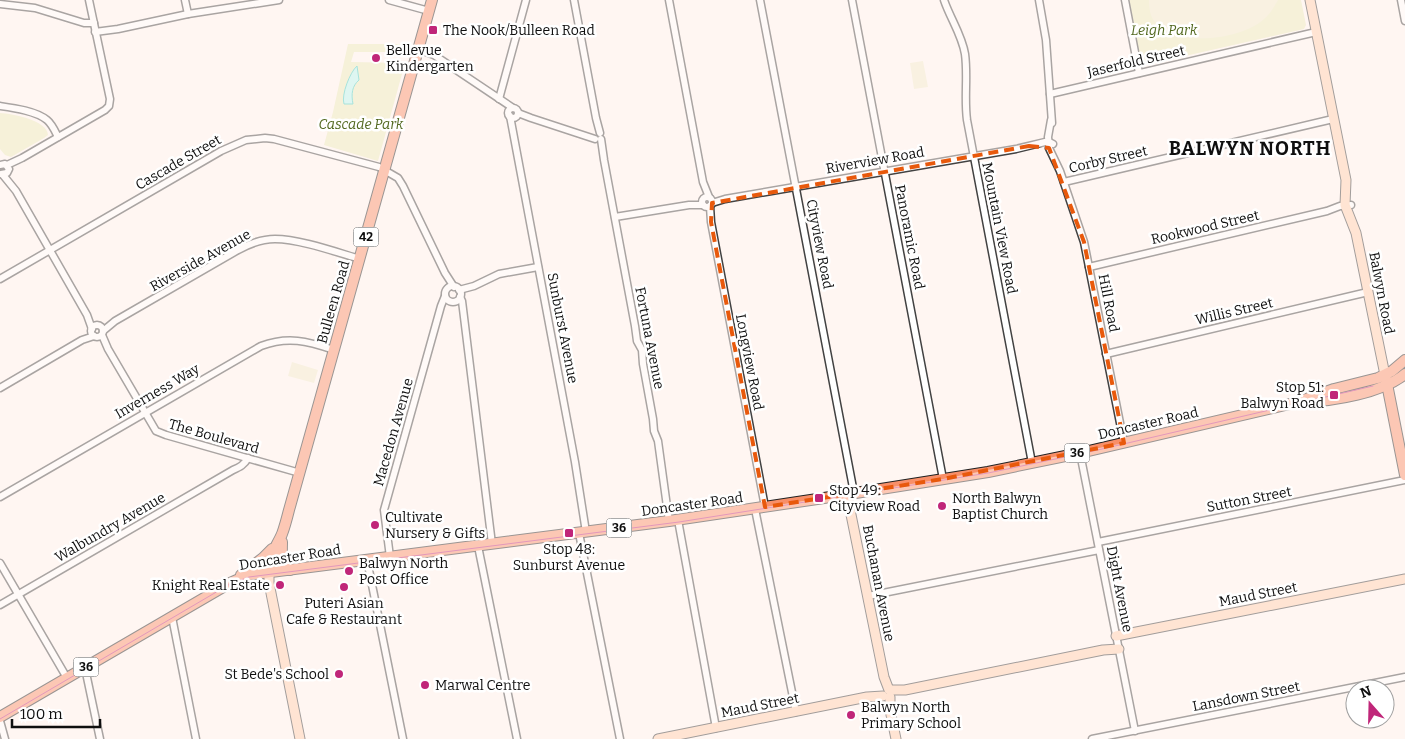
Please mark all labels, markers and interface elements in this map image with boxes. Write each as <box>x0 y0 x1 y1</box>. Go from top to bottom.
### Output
place label: The Nook/Bulleen Road <box>443 22 595 39</box>
park label: Leigh Park <box>1131 22 1198 39</box>
marker: The Nook/Bulleen Road <box>427 24 439 36</box>
place label: Bellevue Kindergarten <box>386 42 474 75</box>
street label: Jaserfold Street <box>1085 42 1187 81</box>
marker: Bellevue Kindergarten <box>370 52 382 64</box>
park label: Cascade Park <box>319 116 404 133</box>
street label: Cascade Street <box>132 131 224 194</box>
district label: BALWYN NORTH <box>1169 137 1331 160</box>
street label: Corby Street <box>1067 142 1149 177</box>
street label: Riverview Road <box>824 143 926 178</box>
street label: Mountain View Road <box>978 161 1021 295</box>
street label: Panoramic Road <box>891 183 928 291</box>
street label: Cityview Road <box>802 198 837 290</box>
street label: Rookwood Street <box>1149 207 1261 248</box>
street label: Riverside Avenue <box>147 226 254 295</box>
road number: 42 <box>354 228 378 246</box>
street label: Balwyn Road <box>1365 250 1398 336</box>
street label: Bulleen Road <box>314 259 353 346</box>
street label: Sunburst Avenue <box>543 271 582 385</box>
street label: Hill Road <box>1095 272 1122 334</box>
street label: Fortuna Avenue <box>631 286 668 391</box>
street label: Willis Street <box>1194 294 1275 329</box>
street label: Longview Road <box>732 312 767 412</box>
street label: Inverness Way <box>112 360 203 422</box>
street label: Macedon Avenue <box>370 376 417 488</box>
place label: Stop 51: Balwyn Road <box>1240 379 1324 412</box>
marker: Stop 51: Balwyn Road <box>1328 389 1340 401</box>
street label: Doncaster Road <box>1096 404 1200 443</box>
street label: The Boulevard <box>167 415 261 457</box>
road number: 36 <box>1064 443 1090 462</box>
place label: Stop 49: Cityview Road <box>829 482 920 515</box>
street label: Sutton Street <box>1205 483 1293 516</box>
street label: Walbundry Avenue <box>52 489 168 566</box>
street label: Doncaster Road <box>640 489 744 520</box>
place label: North Balwyn Baptist Church <box>952 490 1048 523</box>
marker: Stop 49: Cityview Road <box>813 492 825 504</box>
marker: North Balwyn Baptist Church <box>936 500 948 512</box>
place label: Cultivate Nursery & Gifts <box>385 509 485 542</box>
road number: 36 <box>606 518 632 538</box>
marker: Cultivate Nursery & Gifts <box>369 519 381 531</box>
street label: Buchanan Avenue <box>859 523 898 643</box>
marker: Stop 48: Sunburst Avenue <box>563 527 575 539</box>
street label: Doncaster Road <box>238 541 342 574</box>
place label: Stop 48: Sunburst Avenue <box>513 541 625 574</box>
street label: Dight Avenue <box>1103 545 1136 634</box>
place label: Balwyn North Post Office <box>359 555 449 588</box>
marker: Balwyn North Post Office <box>343 565 355 577</box>
place label: Knight Real Estate <box>152 577 270 594</box>
marker: Knight Real Estate <box>274 579 286 591</box>
street label: Maud Street <box>1218 579 1299 610</box>
marker: Puteri Asian Cafe & Restaurant <box>338 581 350 593</box>
place label: Puteri Asian Cafe & Restaurant <box>286 595 402 628</box>
road number: 36 <box>74 658 98 676</box>
place label: St Bede's School <box>224 666 329 683</box>
marker: St Bede's School <box>333 668 345 680</box>
place label: Marwal Centre <box>435 677 530 694</box>
street label: Lansdown Street <box>1191 678 1301 715</box>
marker: Marwal Centre <box>419 679 431 691</box>
north arrow <box>1345 679 1395 729</box>
text: N <box>1358 682 1374 702</box>
street label: Maud Street <box>720 690 801 721</box>
scale bar <box>12 696 100 728</box>
place label: Balwyn North Primary School <box>861 699 961 732</box>
text: 100 m <box>20 705 63 723</box>
marker: Balwyn North Primary School <box>845 709 857 721</box>

